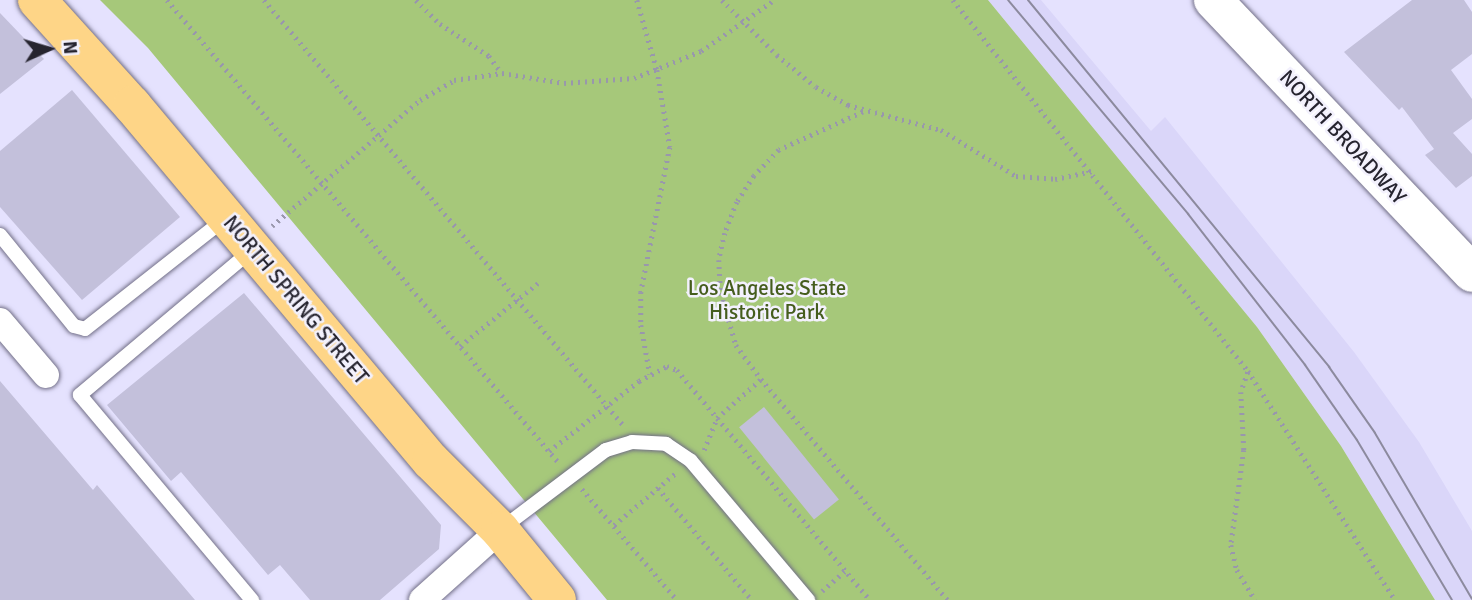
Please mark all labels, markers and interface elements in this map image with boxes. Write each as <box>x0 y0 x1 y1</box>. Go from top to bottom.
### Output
north arrow <box>14 14 84 84</box>
text: N <box>58 40 82 55</box>
street label: NORTH BROADWAY <box>1274 65 1412 209</box>
street label: NORTH SPRING STREET <box>218 211 374 389</box>
park label: Los Angeles State Historic Park <box>688 275 846 325</box>

